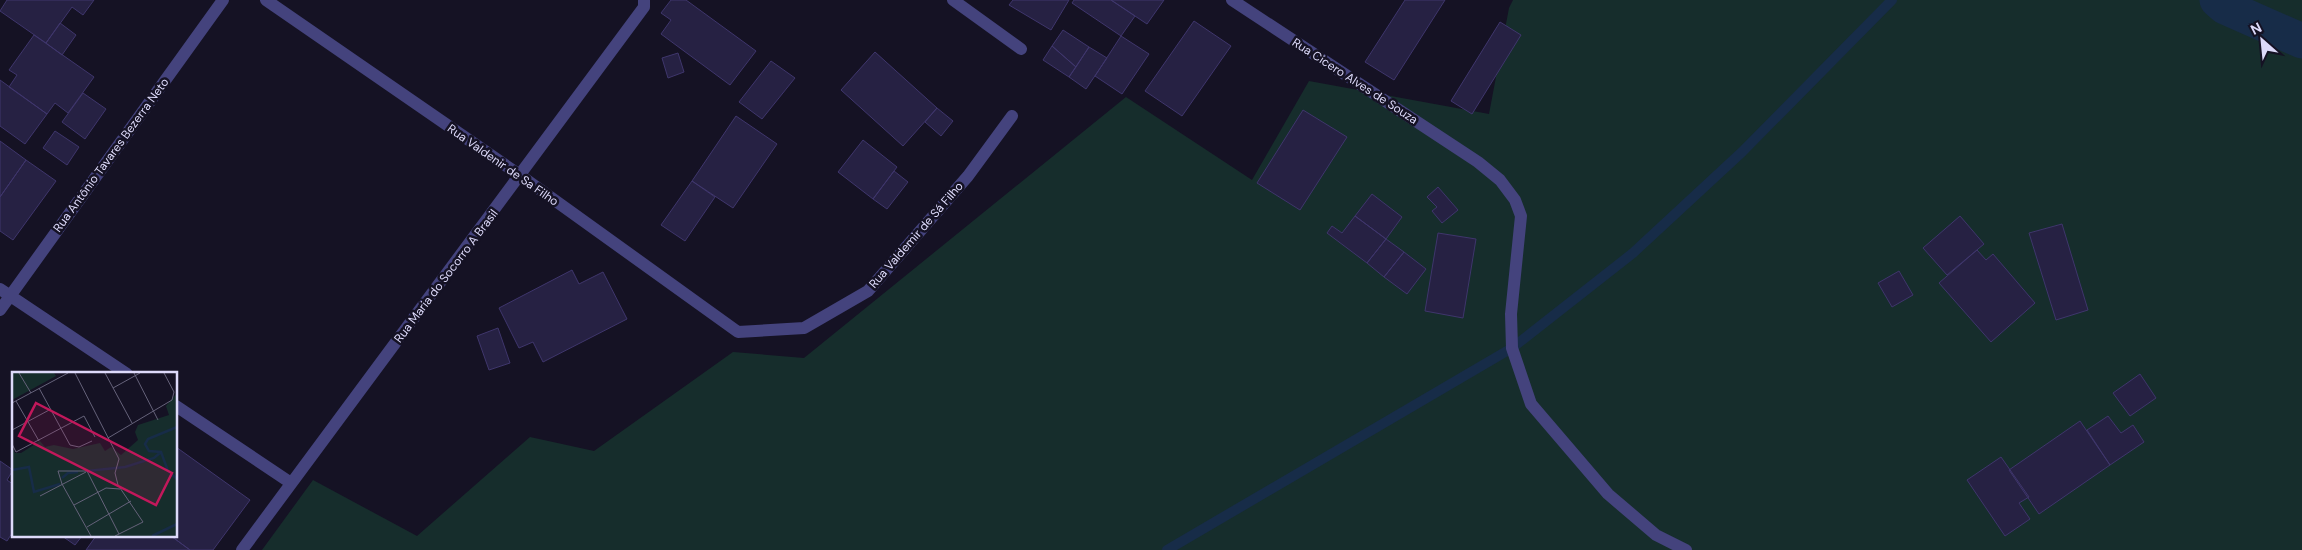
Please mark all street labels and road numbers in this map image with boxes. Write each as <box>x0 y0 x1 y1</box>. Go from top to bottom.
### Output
street label: Rua Cicero Alves de Souza <box>1289 34 1421 128</box>
street label: Rua Antônio Tavares Bezerra Neto <box>50 75 172 235</box>
street label: Rua Valdenir de Sa Filho <box>444 121 562 209</box>
street label: Rua Valdemir de Sá Filho <box>865 178 967 292</box>
street label: Rua Maria do Socorro A Brasil <box>391 206 501 346</box>

